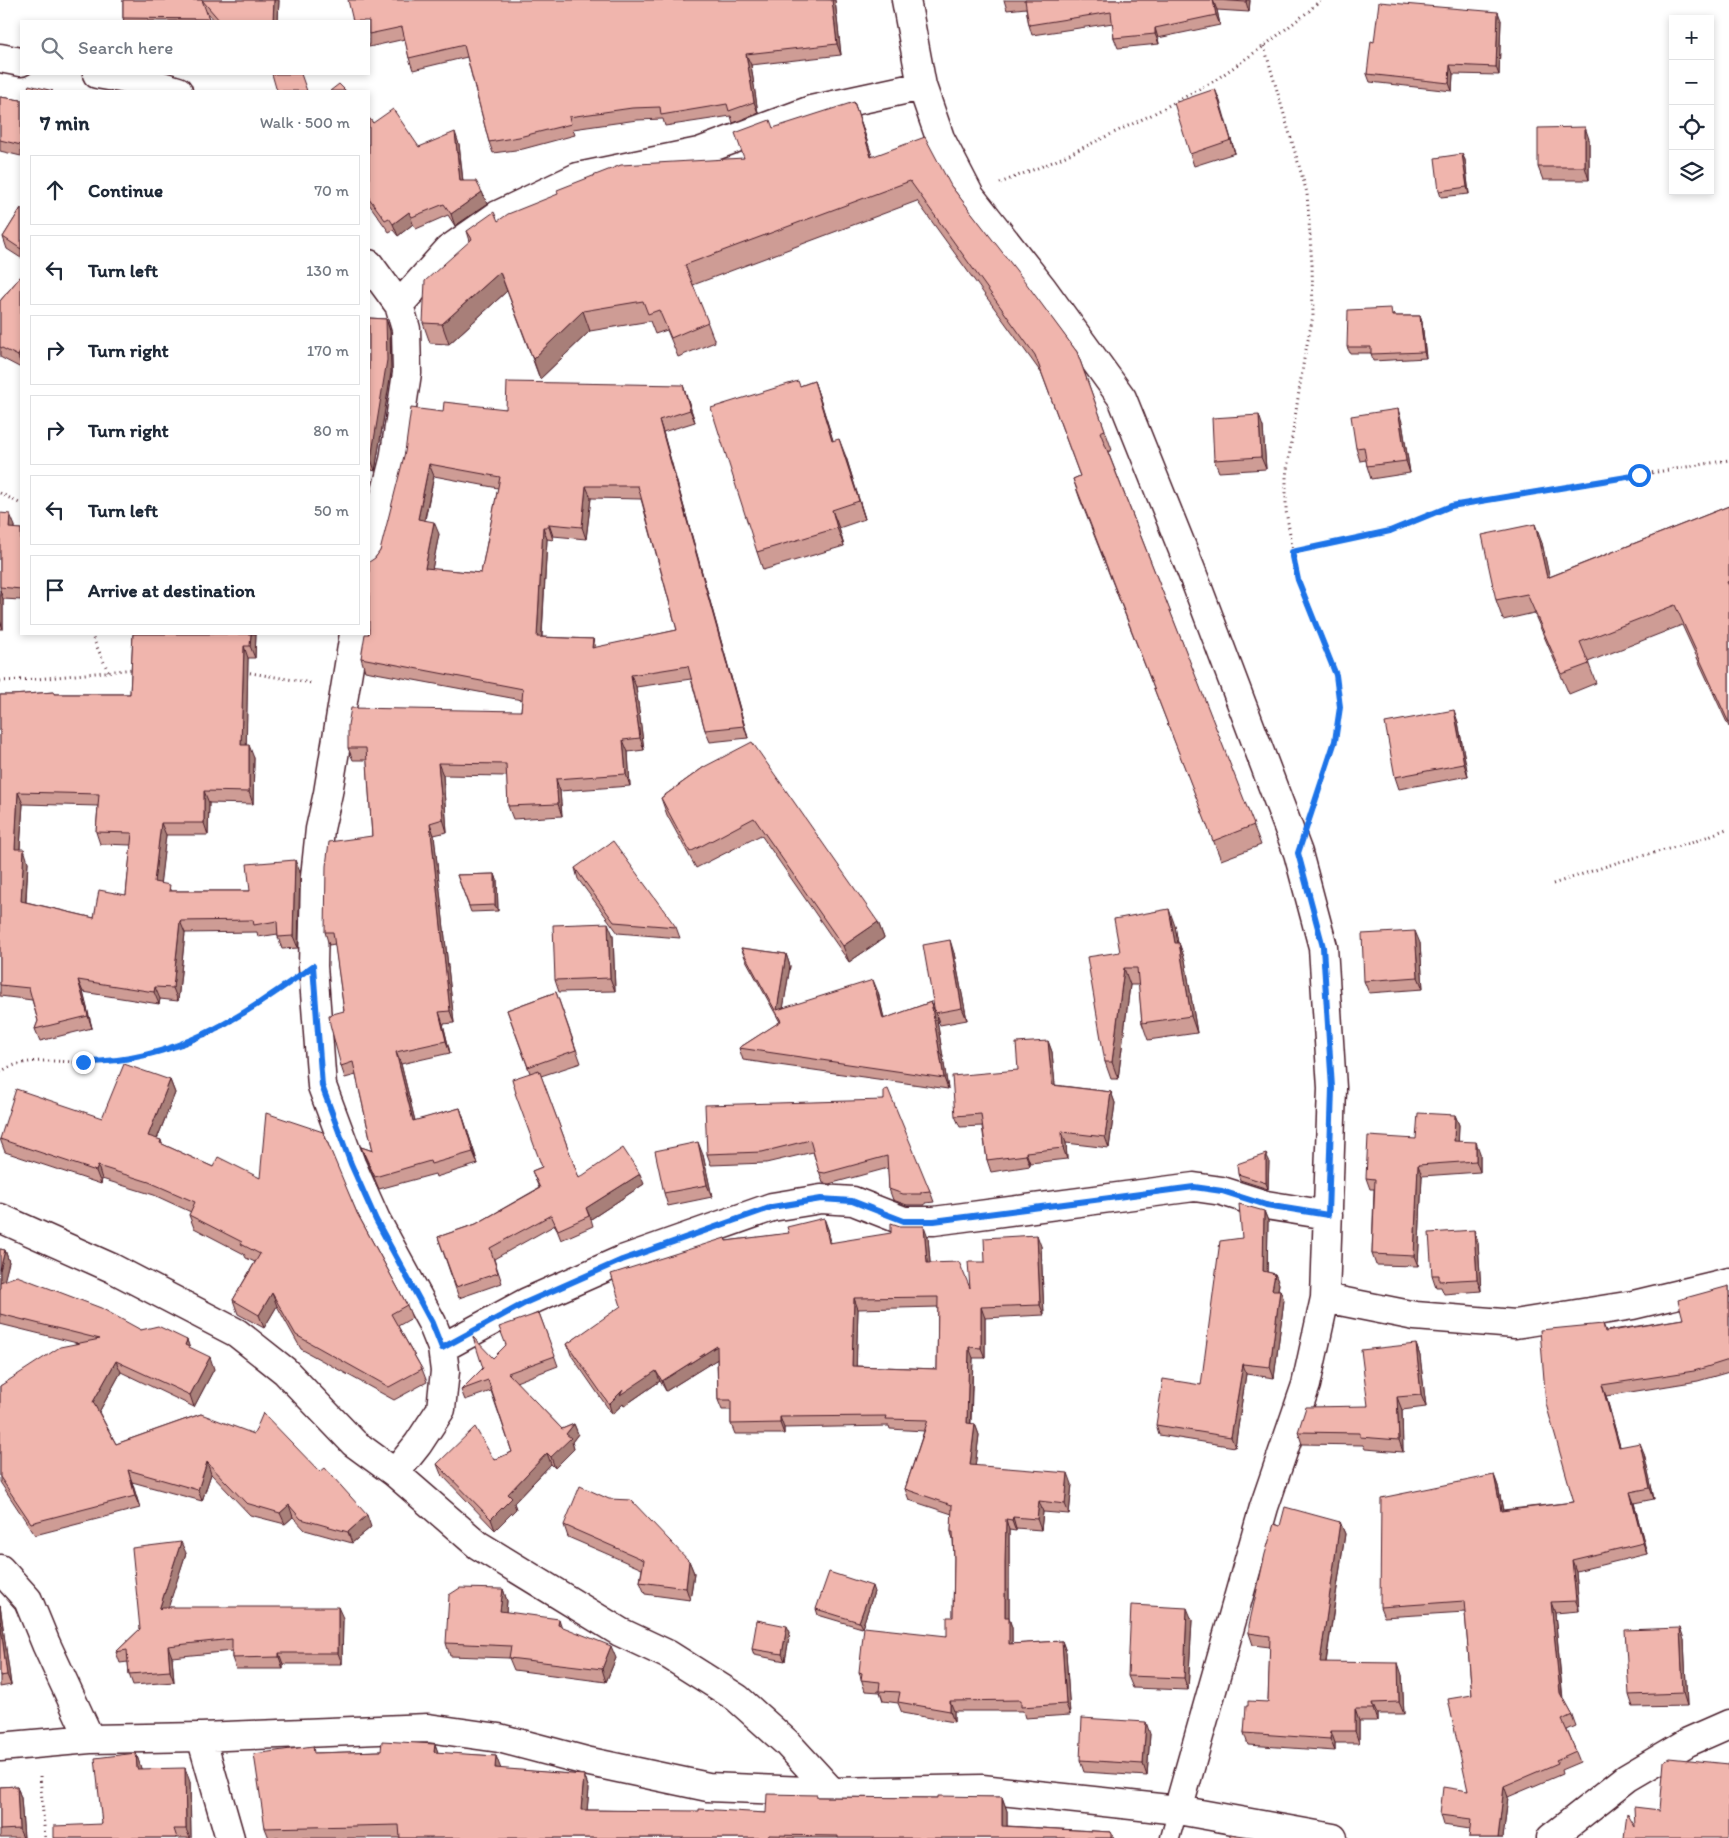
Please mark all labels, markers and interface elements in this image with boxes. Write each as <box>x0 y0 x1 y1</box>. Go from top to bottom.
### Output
map controls <box>1669 15 1714 195</box>
button: + <box>1669 15 1714 60</box>
search box <box>20 20 370 75</box>
icon: search <box>38 34 66 62</box>
text: Search here <box>78 36 173 59</box>
button: − <box>1669 60 1714 105</box>
button: locate <box>1669 105 1714 150</box>
text: 7 min <box>40 110 89 135</box>
text: Walk · 500 m <box>260 113 350 132</box>
button: layers <box>1669 150 1714 195</box>
icon: ahead <box>41 176 69 204</box>
text: Continue <box>88 179 163 202</box>
text: 70 m <box>314 181 349 200</box>
icon: left <box>41 256 69 284</box>
text: Turn left <box>88 259 158 282</box>
text: 130 m <box>306 261 349 280</box>
icon: right <box>41 336 69 364</box>
text: Turn right <box>88 339 169 362</box>
text: 170 m <box>307 341 349 360</box>
icon: right <box>41 416 69 444</box>
text: Turn right <box>88 419 169 442</box>
text: 80 m <box>313 421 349 440</box>
route start <box>1628 464 1651 487</box>
icon: left <box>41 496 69 524</box>
text: Turn left <box>88 499 158 522</box>
text: 50 m <box>314 501 349 520</box>
icon: arrive <box>41 576 69 604</box>
text: Arrive at destination <box>88 579 255 602</box>
route end <box>72 1051 95 1074</box>

